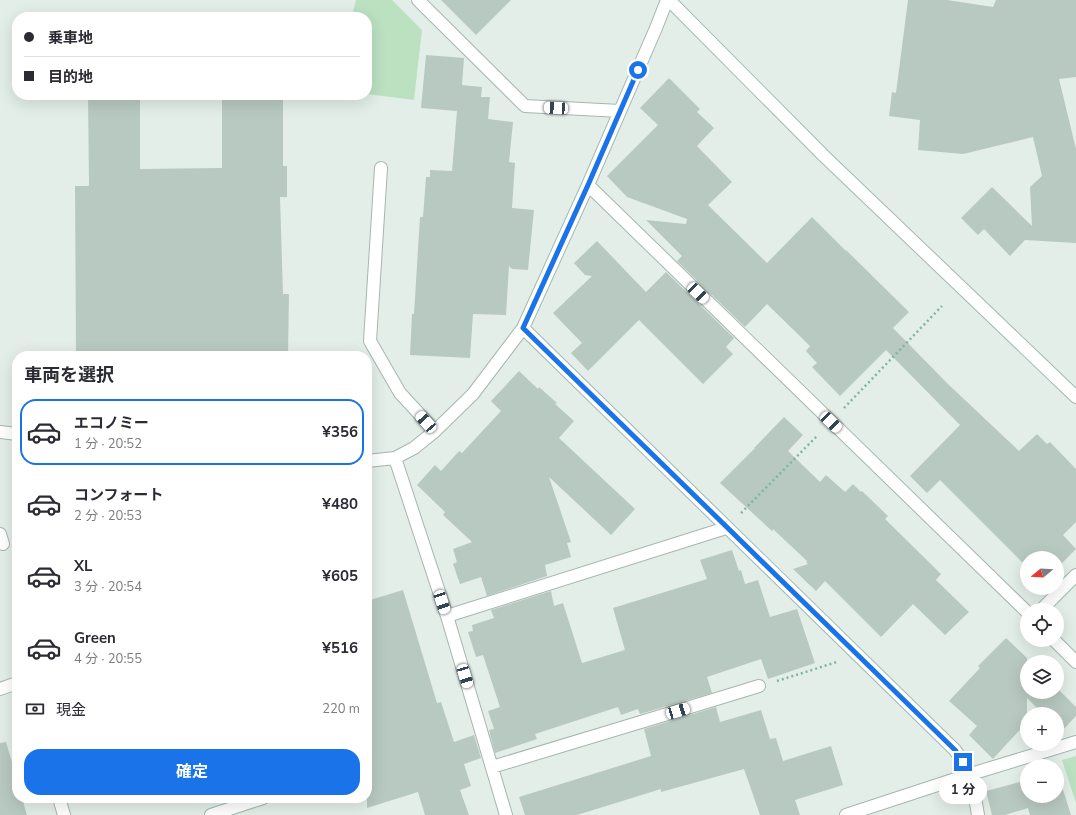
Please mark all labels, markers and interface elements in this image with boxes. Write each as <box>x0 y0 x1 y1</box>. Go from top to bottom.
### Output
text: 乗車地 <box>48 28 93 48</box>
route start <box>629 61 647 79</box>
text: 目的地 <box>48 67 93 87</box>
car <box>544 101 568 115</box>
car <box>685 280 711 306</box>
text: 車両を選択 <box>24 363 114 387</box>
car <box>414 409 438 435</box>
car <box>818 409 844 435</box>
text: エコノミー <box>74 413 149 433</box>
icon: car <box>26 414 62 450</box>
text: ¥356 <box>322 422 358 442</box>
text: 1 分 · 20:52 <box>74 435 142 453</box>
text: コンフォート <box>74 485 164 505</box>
icon: car <box>26 486 62 522</box>
text: ¥480 <box>322 494 358 514</box>
text: 2 分 · 20:53 <box>74 507 142 525</box>
north arrow <box>1020 551 1064 595</box>
map controls <box>1020 551 1064 803</box>
text: XL <box>74 556 93 576</box>
icon: car <box>26 558 62 594</box>
text: ¥605 <box>322 566 358 586</box>
text: 3 分 · 20:54 <box>74 578 142 596</box>
car <box>433 589 451 615</box>
button: locate <box>1020 603 1064 647</box>
text: Green <box>74 628 116 648</box>
icon: car <box>26 630 62 666</box>
text: ¥516 <box>322 638 358 658</box>
text: 4 分 · 20:55 <box>74 650 142 668</box>
button: layers <box>1020 655 1064 699</box>
car <box>456 663 474 689</box>
icon: cash <box>24 698 46 720</box>
text: 現金 <box>56 700 86 720</box>
text: 220 m <box>322 700 360 718</box>
car <box>665 702 691 720</box>
button: + <box>1020 707 1064 751</box>
button: 確定 <box>24 749 360 795</box>
route end <box>954 753 972 771</box>
button: − <box>1020 759 1064 803</box>
callout: 1 分 <box>939 776 987 804</box>
text: 1 分 <box>951 781 975 799</box>

